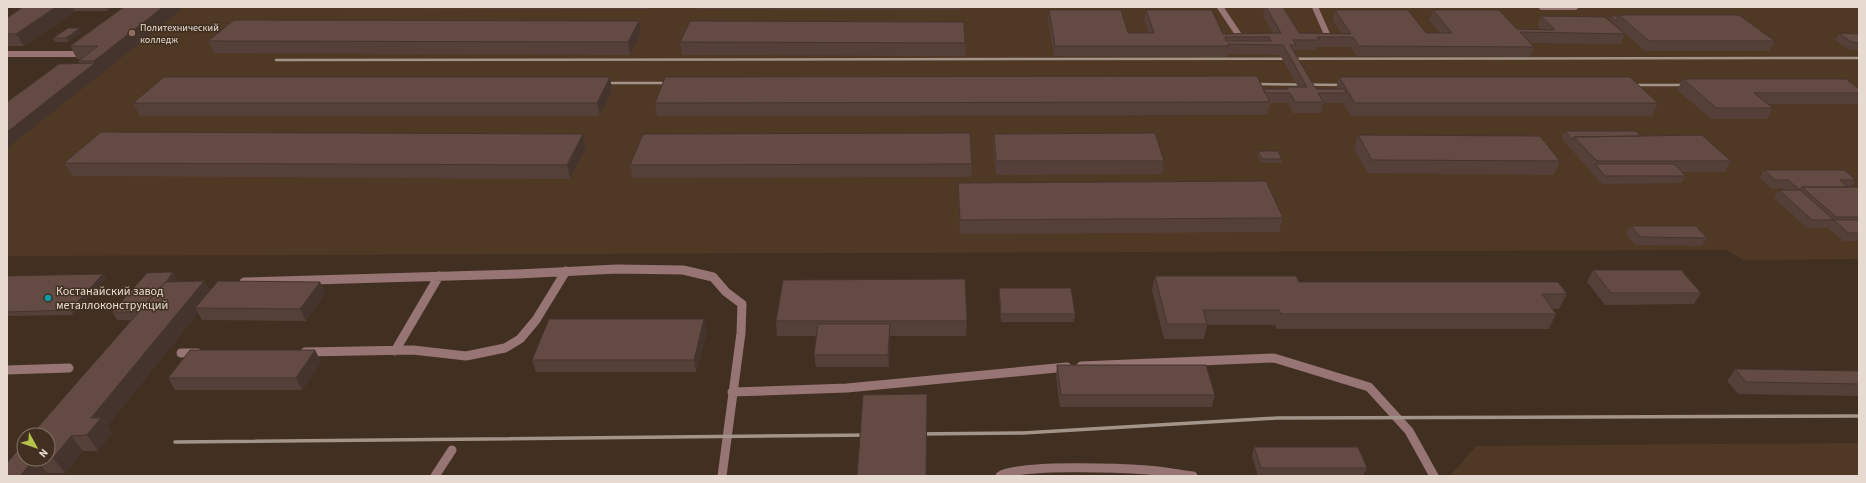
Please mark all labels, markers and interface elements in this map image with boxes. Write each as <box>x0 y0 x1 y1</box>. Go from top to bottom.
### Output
place label: Политехнический колледж <box>140 21 219 47</box>
marker: Политехнический колледж <box>127 28 137 38</box>
place label: Костанайский завод металлоконструкций <box>56 283 168 314</box>
marker: Костанайский завод металлоконструкций <box>43 293 53 303</box>
north arrow <box>16 427 56 467</box>
text: N <box>35 445 51 461</box>

